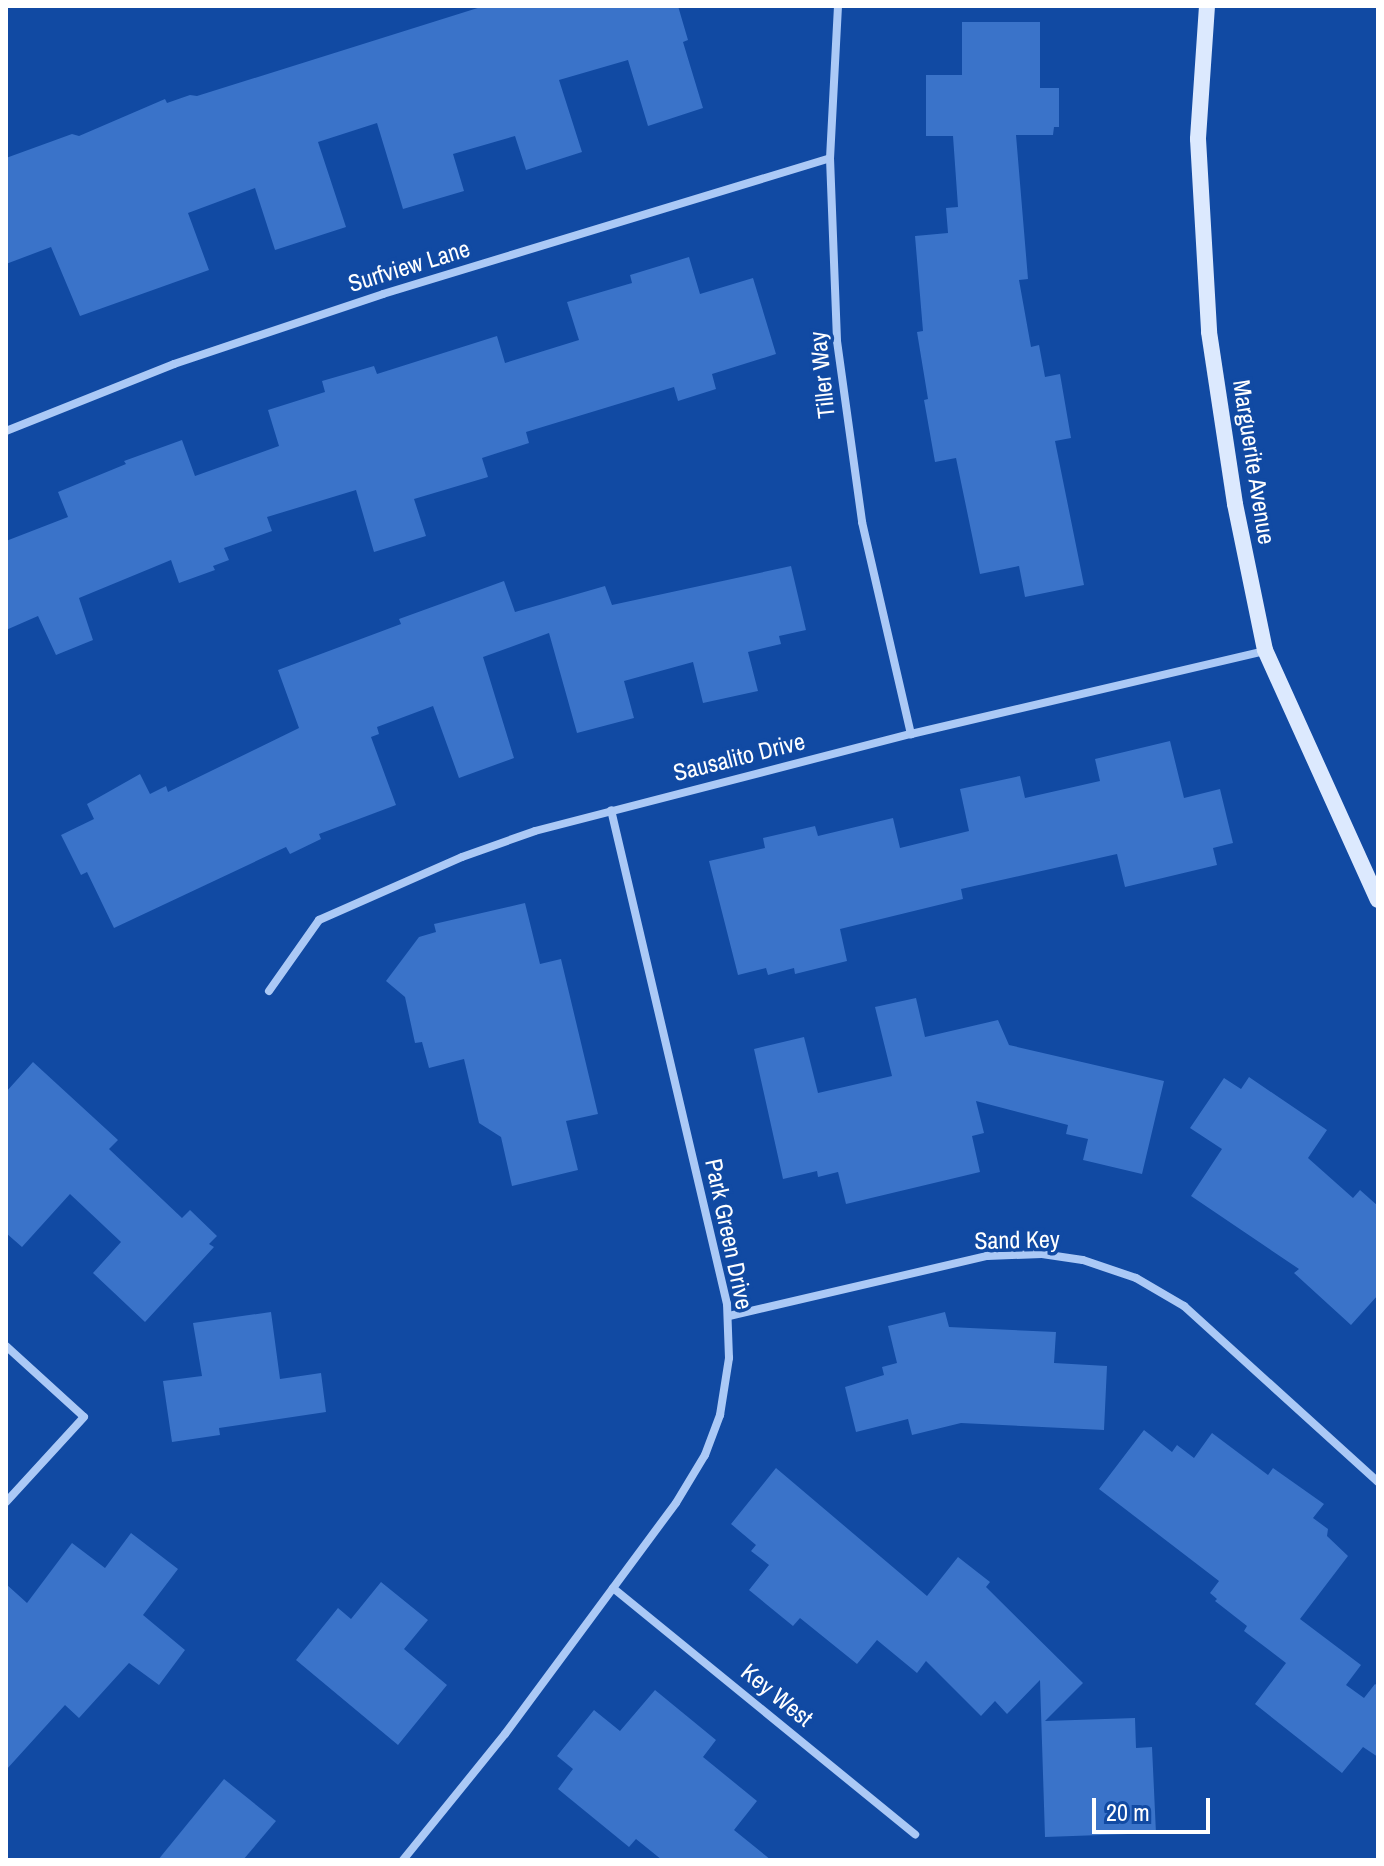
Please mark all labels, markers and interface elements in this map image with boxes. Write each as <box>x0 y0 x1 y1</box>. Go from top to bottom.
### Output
street label: Surfview Lane <box>345 234 473 298</box>
street label: Tiller Way <box>803 330 841 420</box>
street label: Marguerite Avenue <box>1227 377 1281 547</box>
street label: Sausalito Drive <box>670 727 808 787</box>
street label: Park Green Drive <box>699 1156 759 1312</box>
street label: Sand Key <box>974 1225 1060 1255</box>
street label: Key West <box>735 1657 819 1733</box>
scale bar <box>1096 1782 1214 1832</box>
text: 20 m <box>1106 1796 1150 1828</box>

